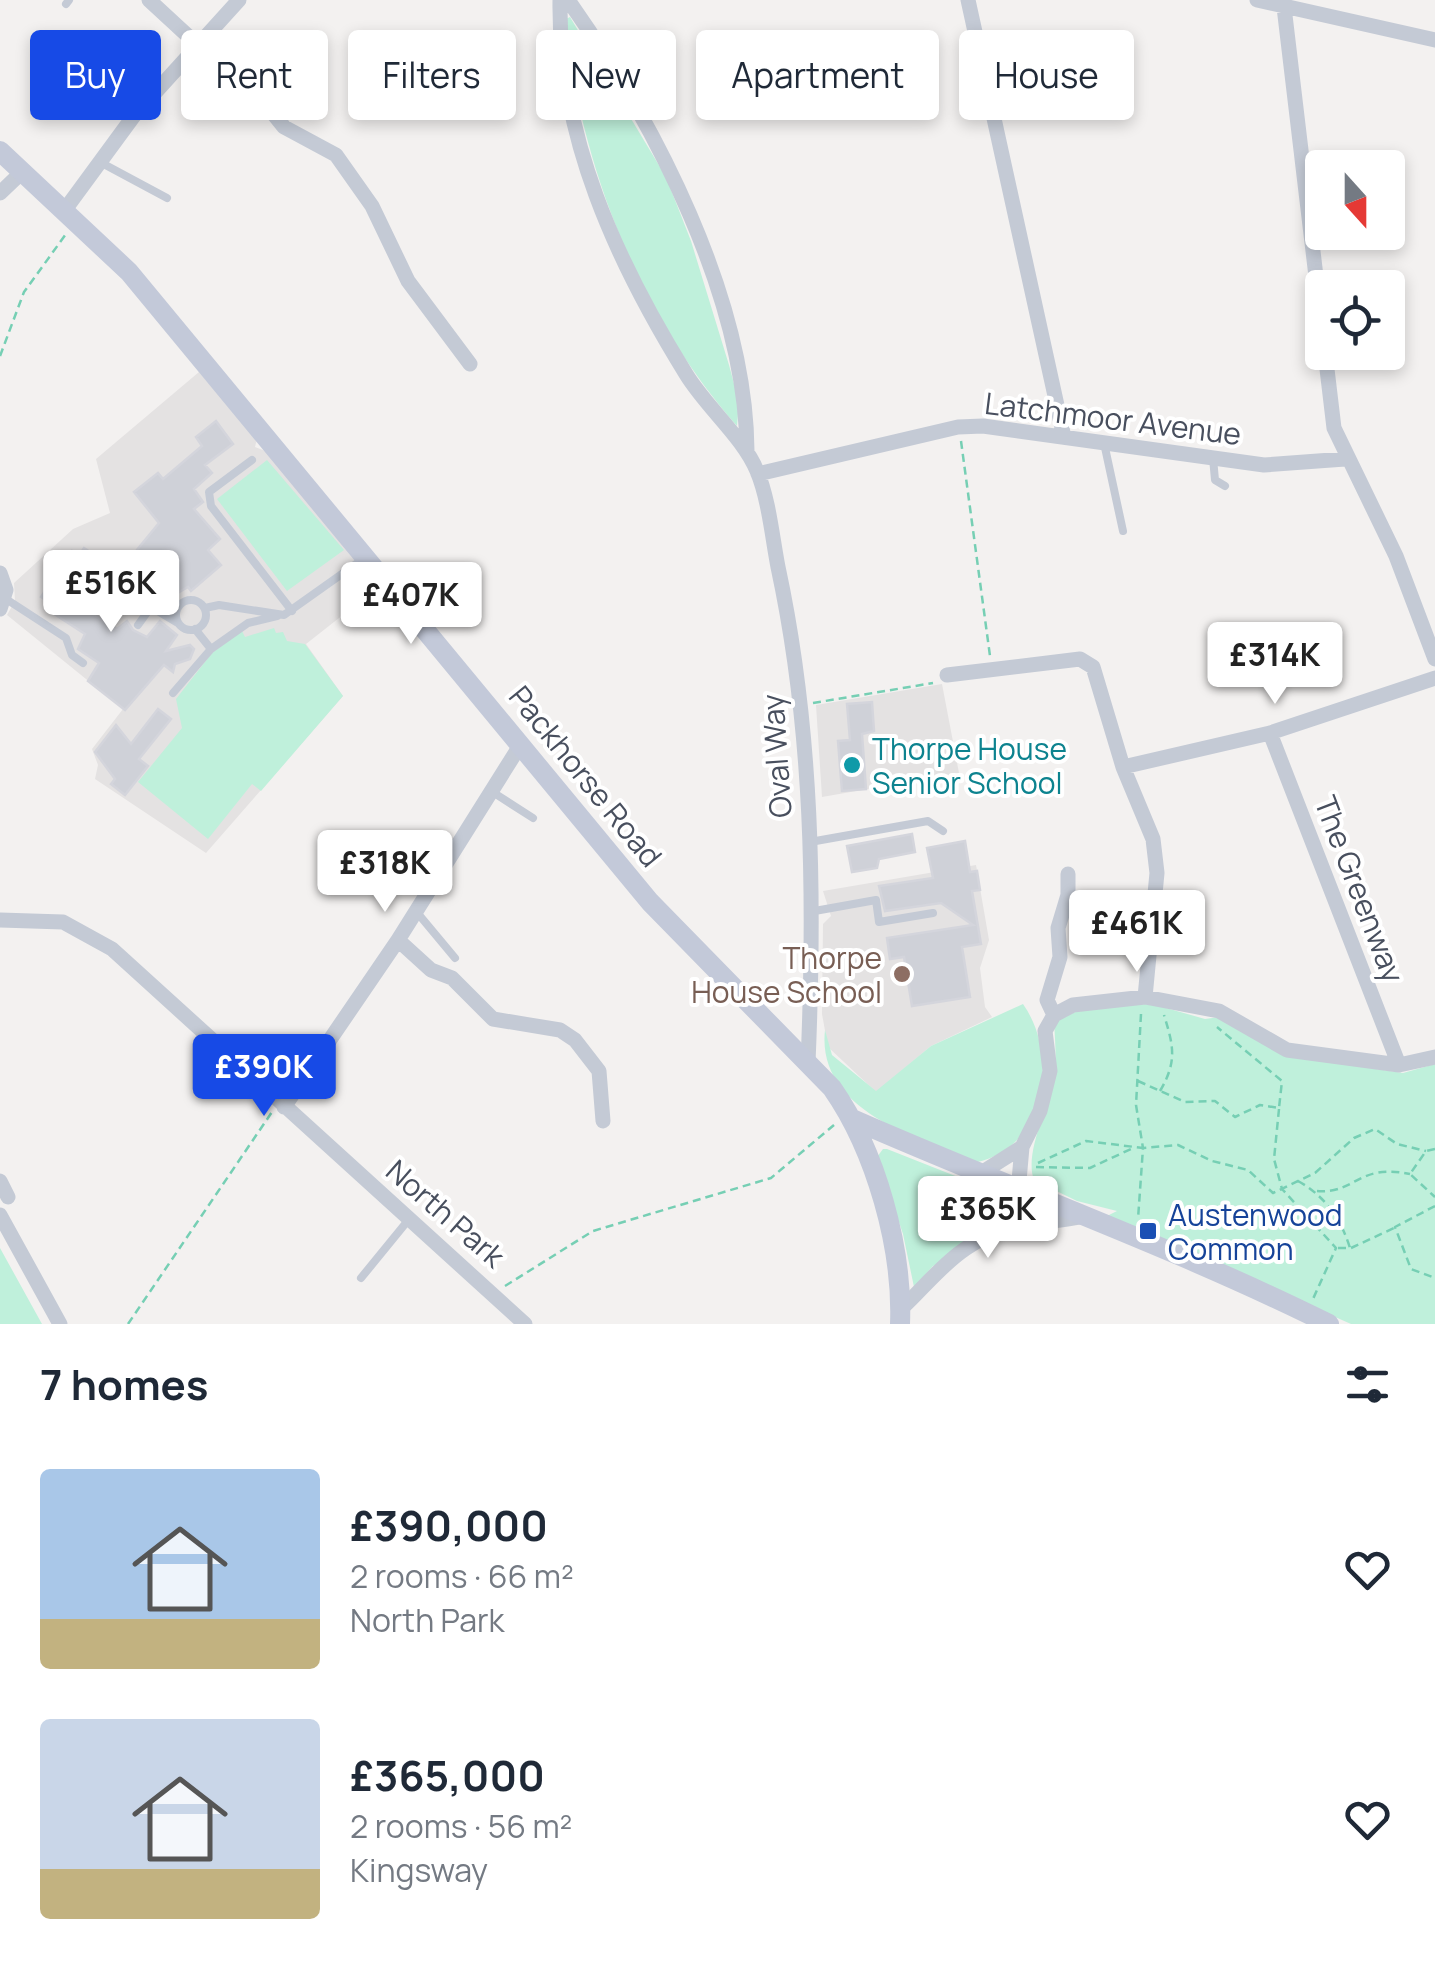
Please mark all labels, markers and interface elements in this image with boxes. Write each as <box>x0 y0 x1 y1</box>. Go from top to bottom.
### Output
chip: Buy <box>30 30 161 120</box>
chip: Rent <box>181 30 328 120</box>
chip: Filters <box>348 30 516 120</box>
chip: New <box>536 30 676 120</box>
chip: Apartment <box>696 30 939 120</box>
chip: House <box>959 30 1134 120</box>
north arrow <box>1305 150 1405 250</box>
map controls <box>1305 150 1405 370</box>
button: locate <box>1305 270 1405 370</box>
street label: Latchmoor Avenue <box>982 382 1244 454</box>
pin: £516K <box>41 550 181 635</box>
text: £516K <box>65 560 157 604</box>
pin: £407K <box>341 562 481 647</box>
text: £407K <box>363 572 459 616</box>
pin: £314K <box>1205 622 1345 707</box>
text: £314K <box>1229 632 1321 676</box>
street label: Packhorse Road <box>500 677 672 875</box>
street label: Oval Way <box>751 693 801 819</box>
place label: Thorpe House Senior School <box>872 728 1067 803</box>
marker: Thorpe House Senior School <box>841 754 863 776</box>
street label: The Greenway <box>1306 790 1415 988</box>
pin: £318K <box>315 830 455 915</box>
text: £318K <box>339 840 431 884</box>
pin: £461K <box>1067 890 1207 975</box>
text: £461K <box>1091 900 1183 944</box>
place label: Thorpe House School <box>691 937 882 1012</box>
marker: Thorpe House School <box>891 963 913 985</box>
pin: £390K <box>194 1034 334 1119</box>
text: £390K <box>215 1044 313 1088</box>
street label: North Park <box>378 1150 515 1277</box>
pin: £365K <box>918 1176 1058 1261</box>
text: £365K <box>940 1186 1036 1230</box>
place label: Austenwood Common <box>1168 1194 1343 1269</box>
marker: Austenwood Common <box>1137 1220 1159 1242</box>
text: 7 homes <box>40 1355 208 1413</box>
icon: filters <box>1340 1357 1395 1412</box>
text: £390,000 <box>350 1496 548 1554</box>
icon: home <box>120 1509 240 1629</box>
icon: heart <box>1340 1542 1395 1597</box>
text: 2 rooms · 66 m² <box>350 1554 574 1598</box>
text: North Park <box>350 1598 504 1642</box>
text: £365,000 <box>350 1746 545 1804</box>
icon: home <box>120 1759 240 1879</box>
icon: heart <box>1340 1792 1395 1847</box>
text: 2 rooms · 56 m² <box>350 1804 572 1848</box>
text: Kingsway <box>350 1848 488 1892</box>

